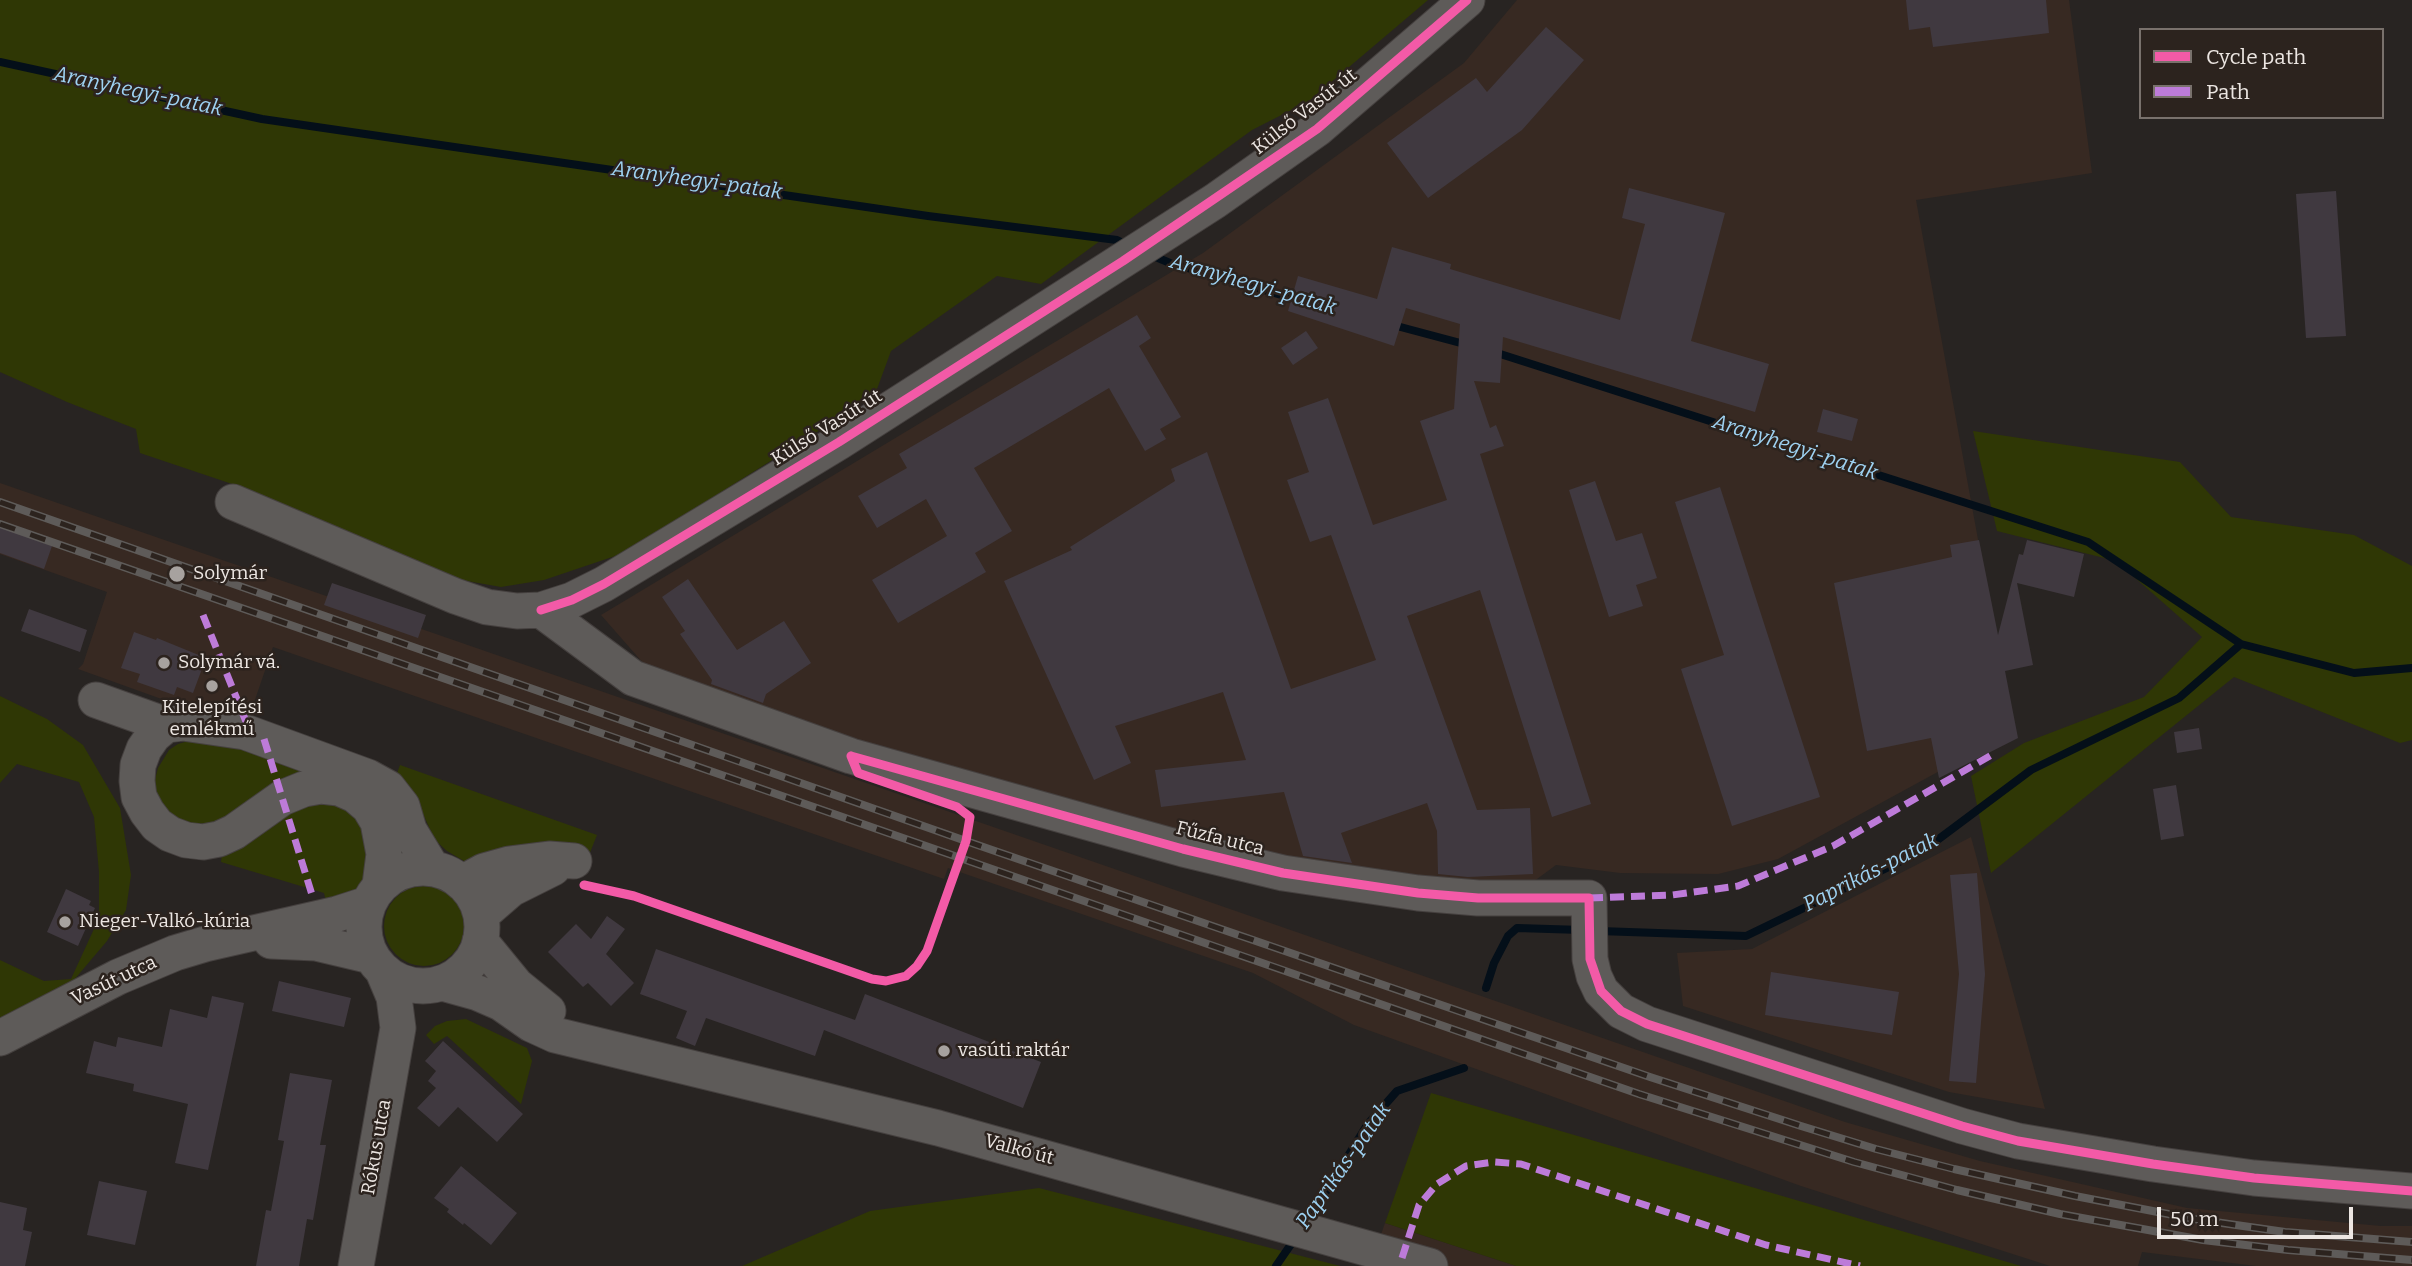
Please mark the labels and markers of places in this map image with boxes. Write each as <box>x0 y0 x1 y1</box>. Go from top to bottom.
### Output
place label: Solymár <box>193 563 267 585</box>
marker: Solymár <box>167 564 187 584</box>
place label: Solymár vá. <box>178 652 280 674</box>
marker: Solymár vá. <box>156 655 172 671</box>
marker: Kitelepítési emlékmű <box>204 678 220 694</box>
place label: Kitelepítési emlékmű <box>162 697 262 741</box>
place label: Nieger-Valkó-kúria <box>79 911 250 933</box>
marker: Nieger-Valkó-kúria <box>57 914 73 930</box>
place label: vasúti raktár <box>958 1040 1069 1062</box>
marker: vasúti raktár <box>936 1043 952 1059</box>

